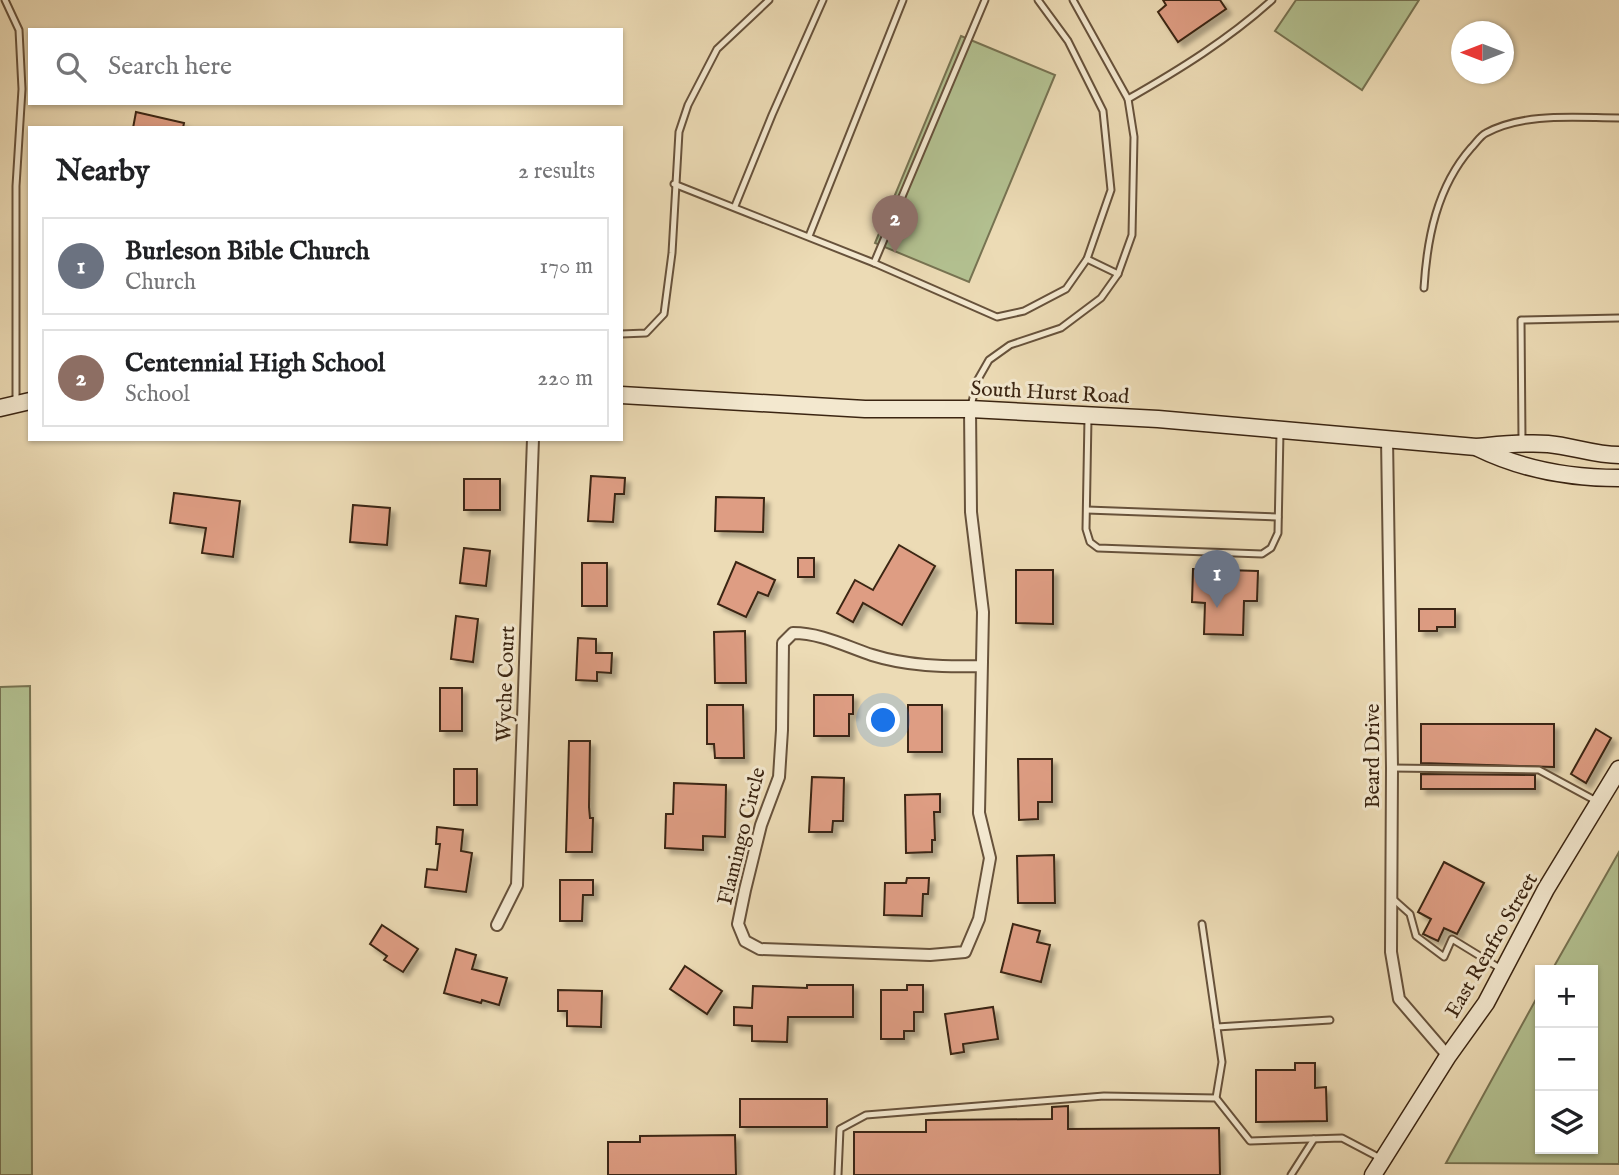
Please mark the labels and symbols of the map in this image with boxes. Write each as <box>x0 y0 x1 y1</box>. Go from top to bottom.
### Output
north arrow <box>1451 21 1514 84</box>
pin: 2 <box>872 195 918 253</box>
street label: South Hurst Road <box>970 376 1131 411</box>
pin: 1 <box>1194 550 1240 608</box>
street label: Wyche Court <box>491 625 522 743</box>
your location <box>866 703 900 737</box>
street label: Beard Drive <box>1360 703 1387 809</box>
street label: Flamingo Circle <box>712 764 773 908</box>
street label: East Renfro Street <box>1440 868 1545 1023</box>

